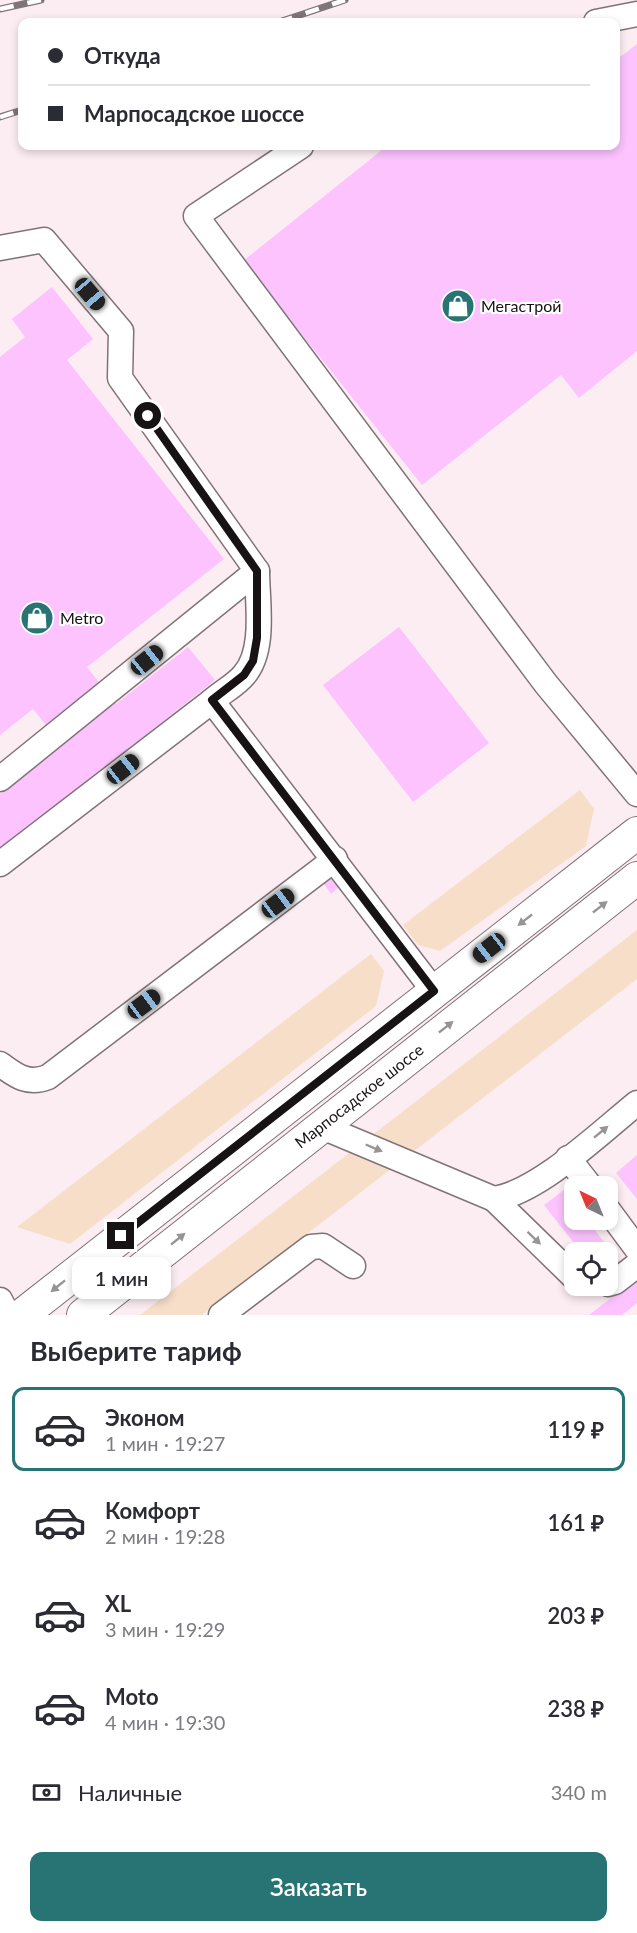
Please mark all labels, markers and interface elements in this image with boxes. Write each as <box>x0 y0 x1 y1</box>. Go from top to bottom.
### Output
text: Откуда <box>84 42 161 69</box>
text: Марпосадское шоссе <box>84 100 304 127</box>
car <box>72 274 108 314</box>
shop icon: Мегастрой <box>440 288 476 324</box>
place label: Мегастрой <box>481 296 562 315</box>
route start <box>134 402 161 429</box>
shop icon: Metro <box>19 600 55 636</box>
place label: Metro <box>60 608 103 627</box>
car <box>127 642 167 678</box>
car <box>103 751 143 787</box>
car <box>258 885 298 921</box>
one-way arrow <box>592 901 607 913</box>
one-way arrow <box>517 914 532 926</box>
car <box>469 930 509 966</box>
car <box>124 986 164 1022</box>
one-way arrow <box>439 1022 454 1034</box>
street label: Марпосадское шоссе <box>291 1040 427 1152</box>
one-way arrow <box>593 1125 609 1138</box>
one-way arrow <box>366 1143 384 1153</box>
north arrow <box>564 1176 618 1230</box>
map controls <box>564 1176 618 1296</box>
route end <box>107 1222 134 1249</box>
one-way arrow <box>527 1231 542 1245</box>
one-way arrow <box>170 1233 186 1246</box>
button: locate <box>564 1242 618 1296</box>
callout: 1 мин <box>72 1257 170 1299</box>
text: 1 мин <box>95 1266 148 1290</box>
one-way arrow <box>50 1280 66 1293</box>
text: Выберите тариф <box>30 1334 242 1367</box>
icon: car <box>33 1402 87 1456</box>
text: Эконом <box>105 1404 185 1431</box>
text: 119 ₽ <box>547 1416 604 1443</box>
text: 1 мин · 19:27 <box>105 1431 225 1455</box>
icon: car <box>33 1495 87 1549</box>
text: Комфорт <box>105 1497 200 1524</box>
text: 161 ₽ <box>547 1509 604 1536</box>
text: 2 мин · 19:28 <box>105 1524 225 1548</box>
icon: car <box>33 1588 87 1642</box>
text: XL <box>105 1590 131 1617</box>
text: 203 ₽ <box>547 1602 604 1629</box>
text: 3 мин · 19:29 <box>105 1617 225 1641</box>
icon: car <box>33 1681 87 1735</box>
text: Moto <box>105 1683 159 1710</box>
text: 238 ₽ <box>547 1695 604 1722</box>
text: 4 мин · 19:30 <box>105 1710 225 1734</box>
icon: cash <box>30 1776 63 1809</box>
text: Наличные <box>78 1779 182 1806</box>
text: 340 m <box>551 1780 607 1804</box>
button: Заказать <box>30 1852 607 1921</box>

